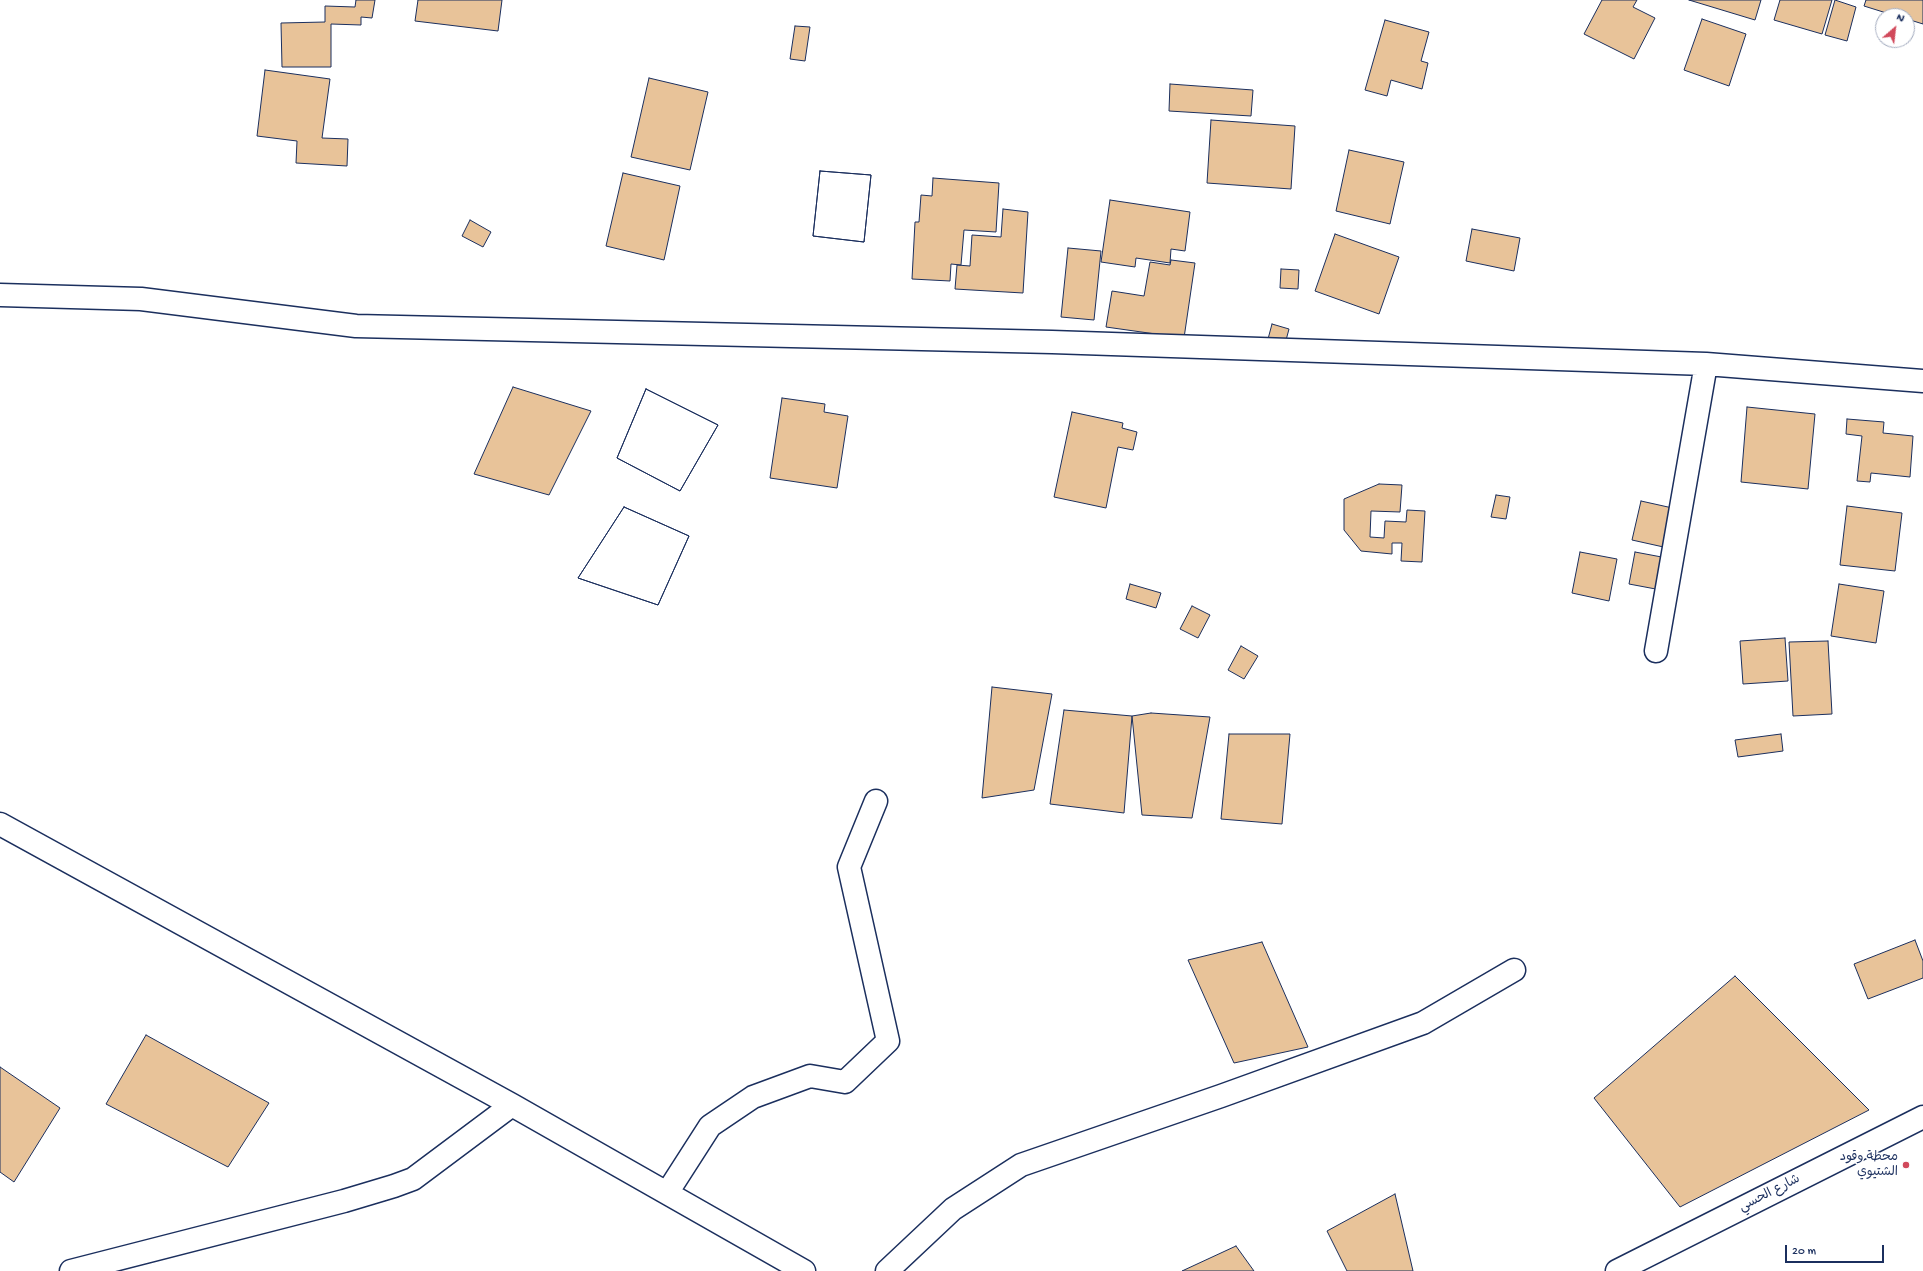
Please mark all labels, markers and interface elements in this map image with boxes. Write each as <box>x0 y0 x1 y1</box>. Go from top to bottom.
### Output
north arrow <box>1875 8 1915 48</box>
text: N <box>1894 11 1906 25</box>
place label: محطة وقود الشتيوي <box>1840 1150 1898 1181</box>
marker: محطة وقود الشتيوي <box>1901 1160 1911 1170</box>
street label: شارع الحسي <box>1737 1172 1803 1216</box>
scale bar <box>1787 1237 1886 1263</box>
text: 20 m <box>1792 1245 1816 1259</box>

